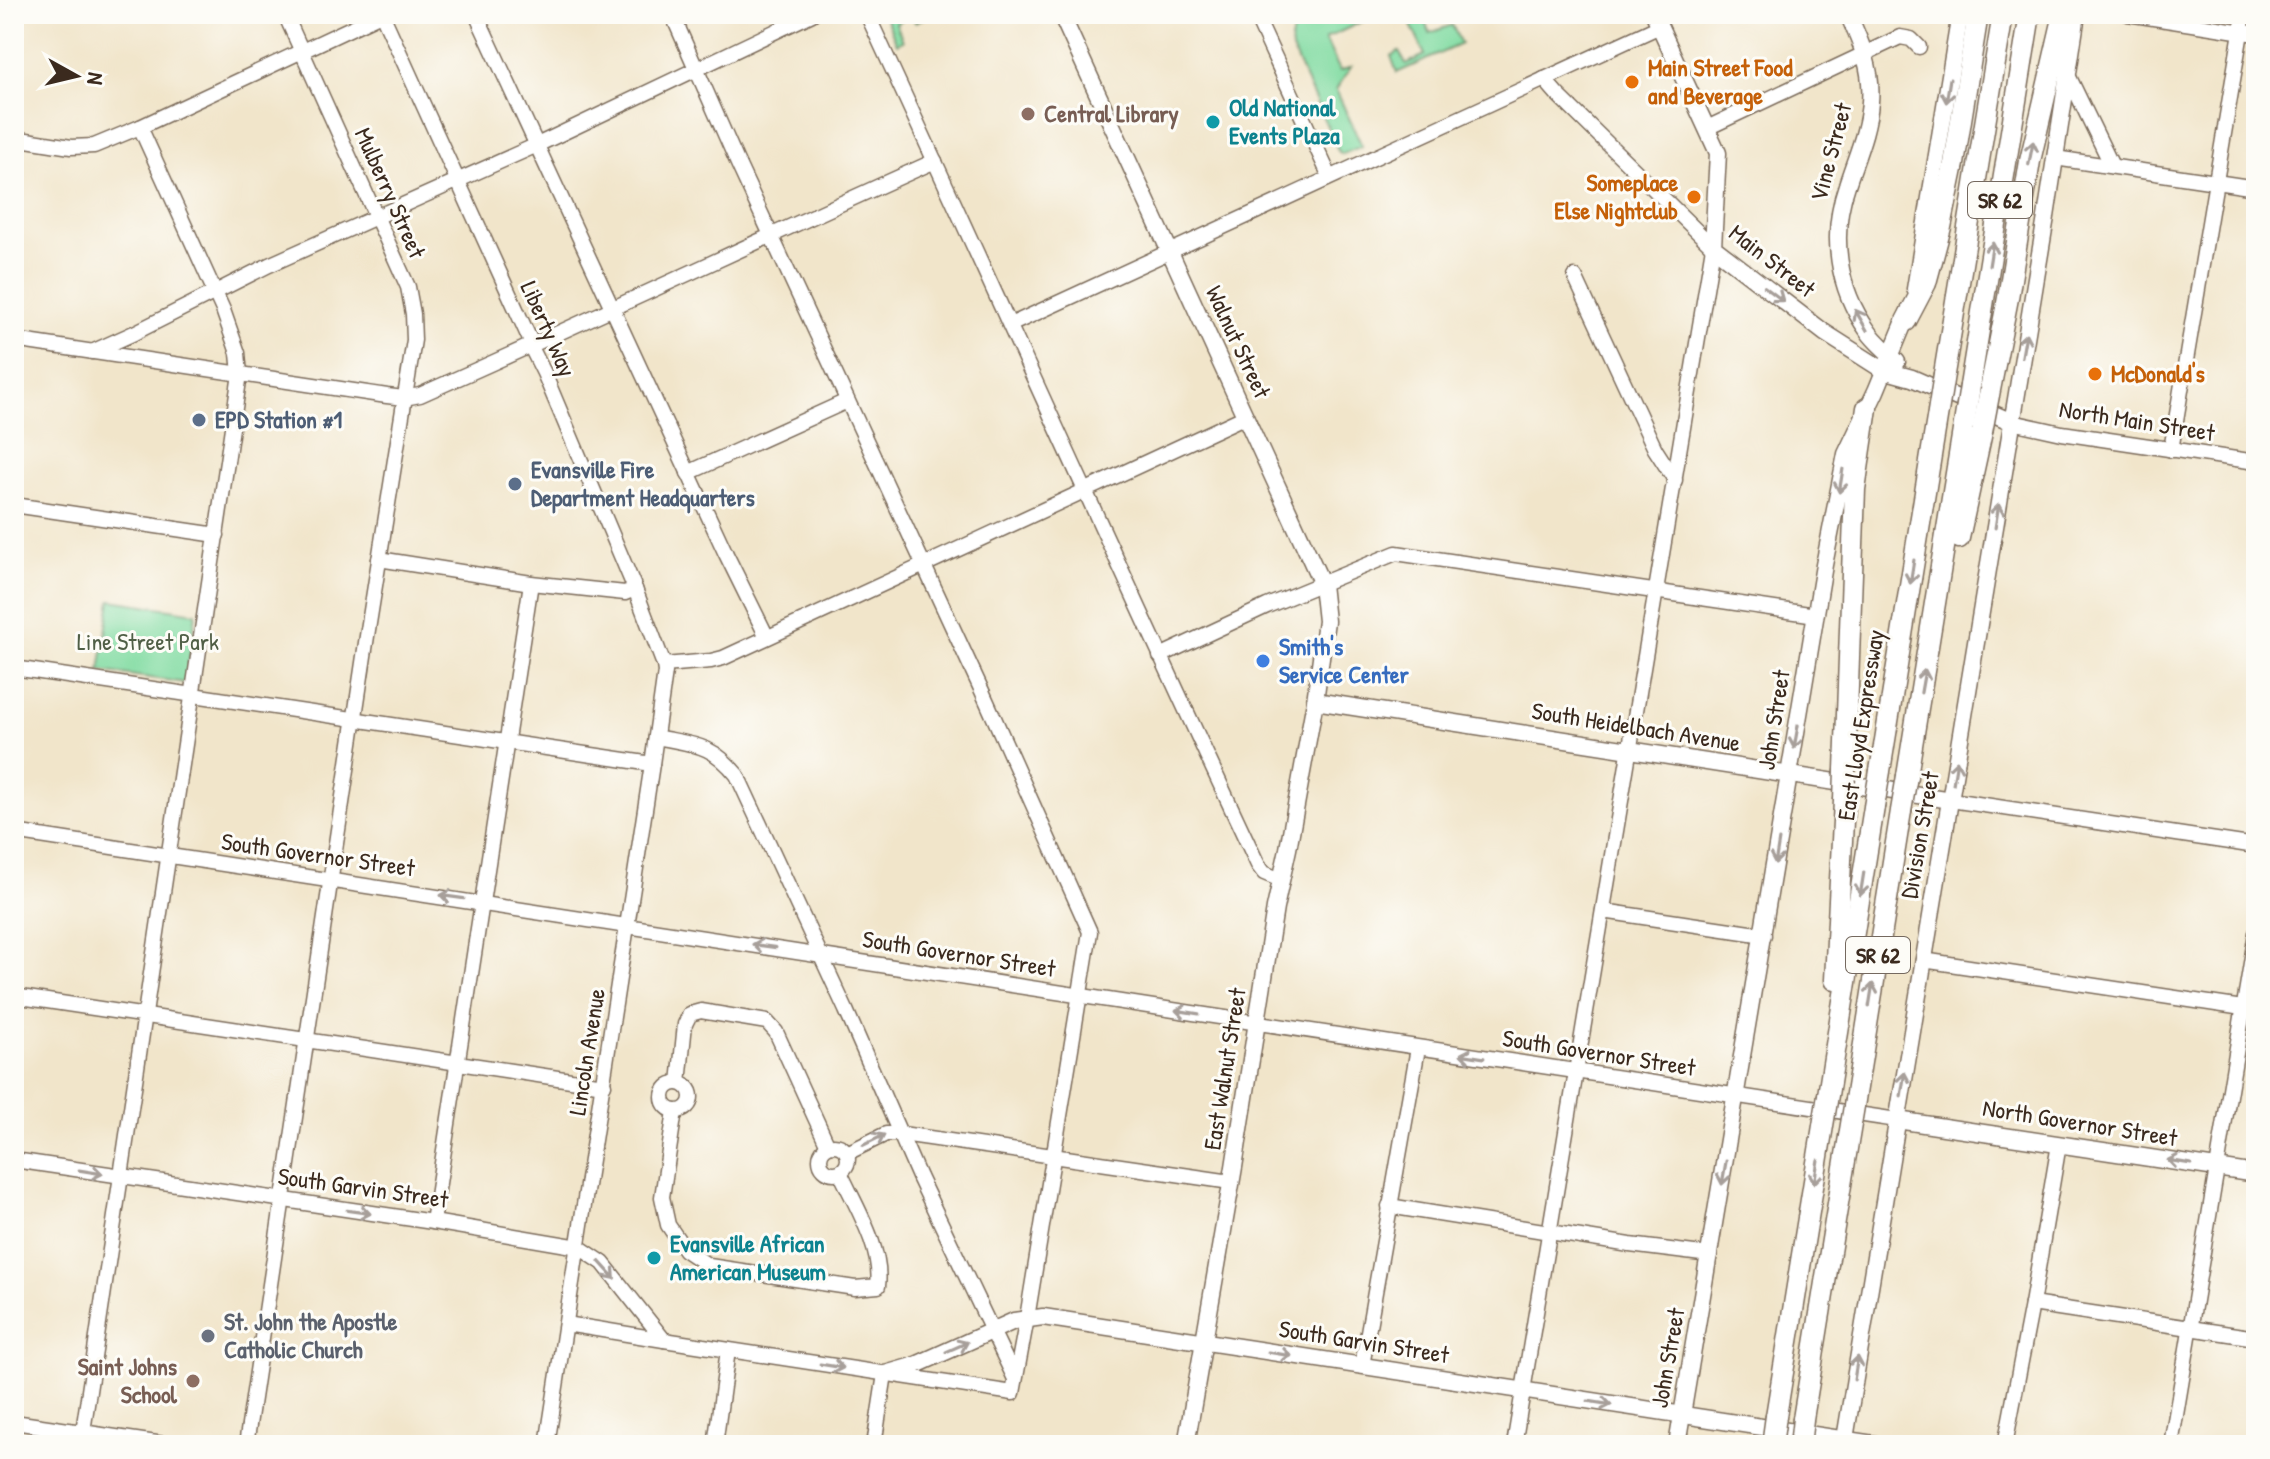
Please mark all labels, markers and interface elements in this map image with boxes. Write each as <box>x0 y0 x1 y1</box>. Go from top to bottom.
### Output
north arrow <box>36 36 116 116</box>
place label: Main Street Food and Beverage <box>1648 51 1793 112</box>
text: N <box>80 71 111 87</box>
marker: Main Street Food and Beverage <box>1623 73 1641 91</box>
one-way arrow <box>1939 78 1954 103</box>
place label: Old National Events Plaza <box>1229 91 1340 151</box>
place label: Central Library <box>1044 97 1179 130</box>
street label: Vine Street <box>1802 98 1859 204</box>
marker: Central Library <box>1019 105 1037 123</box>
marker: Old National Events Plaza <box>1204 113 1222 131</box>
street label: Mulberry Street <box>348 122 434 264</box>
one-way arrow <box>2025 141 2040 166</box>
place label: Someplace Else Nightclub <box>1554 166 1678 227</box>
road number: SR 62 <box>1968 182 2032 218</box>
marker: Someplace Else Nightclub <box>1685 188 1703 206</box>
street label: Main Street <box>1723 216 1823 304</box>
one-way arrow <box>1985 242 2000 267</box>
street label: Liberty Way <box>514 276 584 381</box>
street label: Walnut Street <box>1199 280 1279 404</box>
one-way arrow <box>1763 286 1784 303</box>
one-way arrow <box>1853 308 1868 332</box>
one-way arrow <box>2017 333 2032 358</box>
place label: McDonald's <box>2111 357 2205 389</box>
marker: McDonald's <box>2086 365 2104 383</box>
street label: North Main Street <box>2057 392 2218 448</box>
place label: EPD Station #1 <box>215 403 342 435</box>
marker: EPD Station #1 <box>190 411 208 429</box>
place label: Evansville Fire Department Headquarters <box>531 453 755 514</box>
one-way arrow <box>1833 468 1848 493</box>
marker: Evansville Fire Department Headquarters <box>506 475 524 493</box>
one-way arrow <box>1990 503 2005 529</box>
one-way arrow <box>1904 559 1919 584</box>
park label: Line Street Park <box>77 625 219 657</box>
street label: East Lloyd Expressway <box>1829 627 1891 822</box>
place label: Smith's Service Center <box>1279 630 1410 690</box>
marker: Smith's Service Center <box>1254 652 1272 670</box>
street label: John Street <box>1749 667 1797 772</box>
one-way arrow <box>1916 669 1931 695</box>
street label: South Heidelbach Avenue <box>1530 694 1743 758</box>
one-way arrow <box>1788 724 1803 749</box>
one-way arrow <box>1949 760 1964 785</box>
street label: Division Street <box>1892 768 1946 901</box>
street label: South Governor Street <box>219 825 418 884</box>
one-way arrow <box>1769 839 1784 864</box>
one-way arrow <box>1854 871 1869 896</box>
one-way arrow <box>440 889 465 904</box>
street label: South Governor Street <box>860 922 1059 984</box>
road number: SR 62 <box>1846 937 1910 973</box>
one-way arrow <box>752 938 777 953</box>
one-way arrow <box>1865 983 1880 1008</box>
street label: East Walnut Street <box>1195 985 1253 1152</box>
street label: Lincoln Avenue <box>560 986 612 1117</box>
one-way arrow <box>1175 1004 1200 1019</box>
street label: South Governor Street <box>1500 1021 1699 1083</box>
one-way arrow <box>1459 1048 1485 1063</box>
one-way arrow <box>1896 1072 1911 1097</box>
street label: North Governor Street <box>1981 1091 2180 1153</box>
one-way arrow <box>861 1132 885 1147</box>
one-way arrow <box>2167 1154 2192 1169</box>
street label: South Garvin Street <box>276 1159 451 1215</box>
one-way arrow <box>1807 1159 1822 1185</box>
one-way arrow <box>1716 1160 1731 1185</box>
one-way arrow <box>78 1165 103 1180</box>
one-way arrow <box>346 1205 371 1220</box>
place label: Evansville African American Museum <box>670 1227 826 1287</box>
marker: Evansville African American Museum <box>645 1249 663 1267</box>
one-way arrow <box>598 1260 616 1280</box>
place label: St. John the Apostle Catholic Church <box>224 1305 398 1365</box>
street label: John Street <box>1642 1305 1692 1410</box>
street label: South Garvin Street <box>1277 1312 1452 1370</box>
marker: St. John the Apostle Catholic Church <box>199 1327 217 1345</box>
one-way arrow <box>945 1338 969 1353</box>
one-way arrow <box>1267 1347 1292 1362</box>
place label: Saint Johns School <box>78 1350 178 1410</box>
one-way arrow <box>1850 1356 1865 1381</box>
one-way arrow <box>819 1359 844 1374</box>
marker: Saint Johns School <box>184 1372 202 1390</box>
one-way arrow <box>1587 1396 1612 1411</box>

